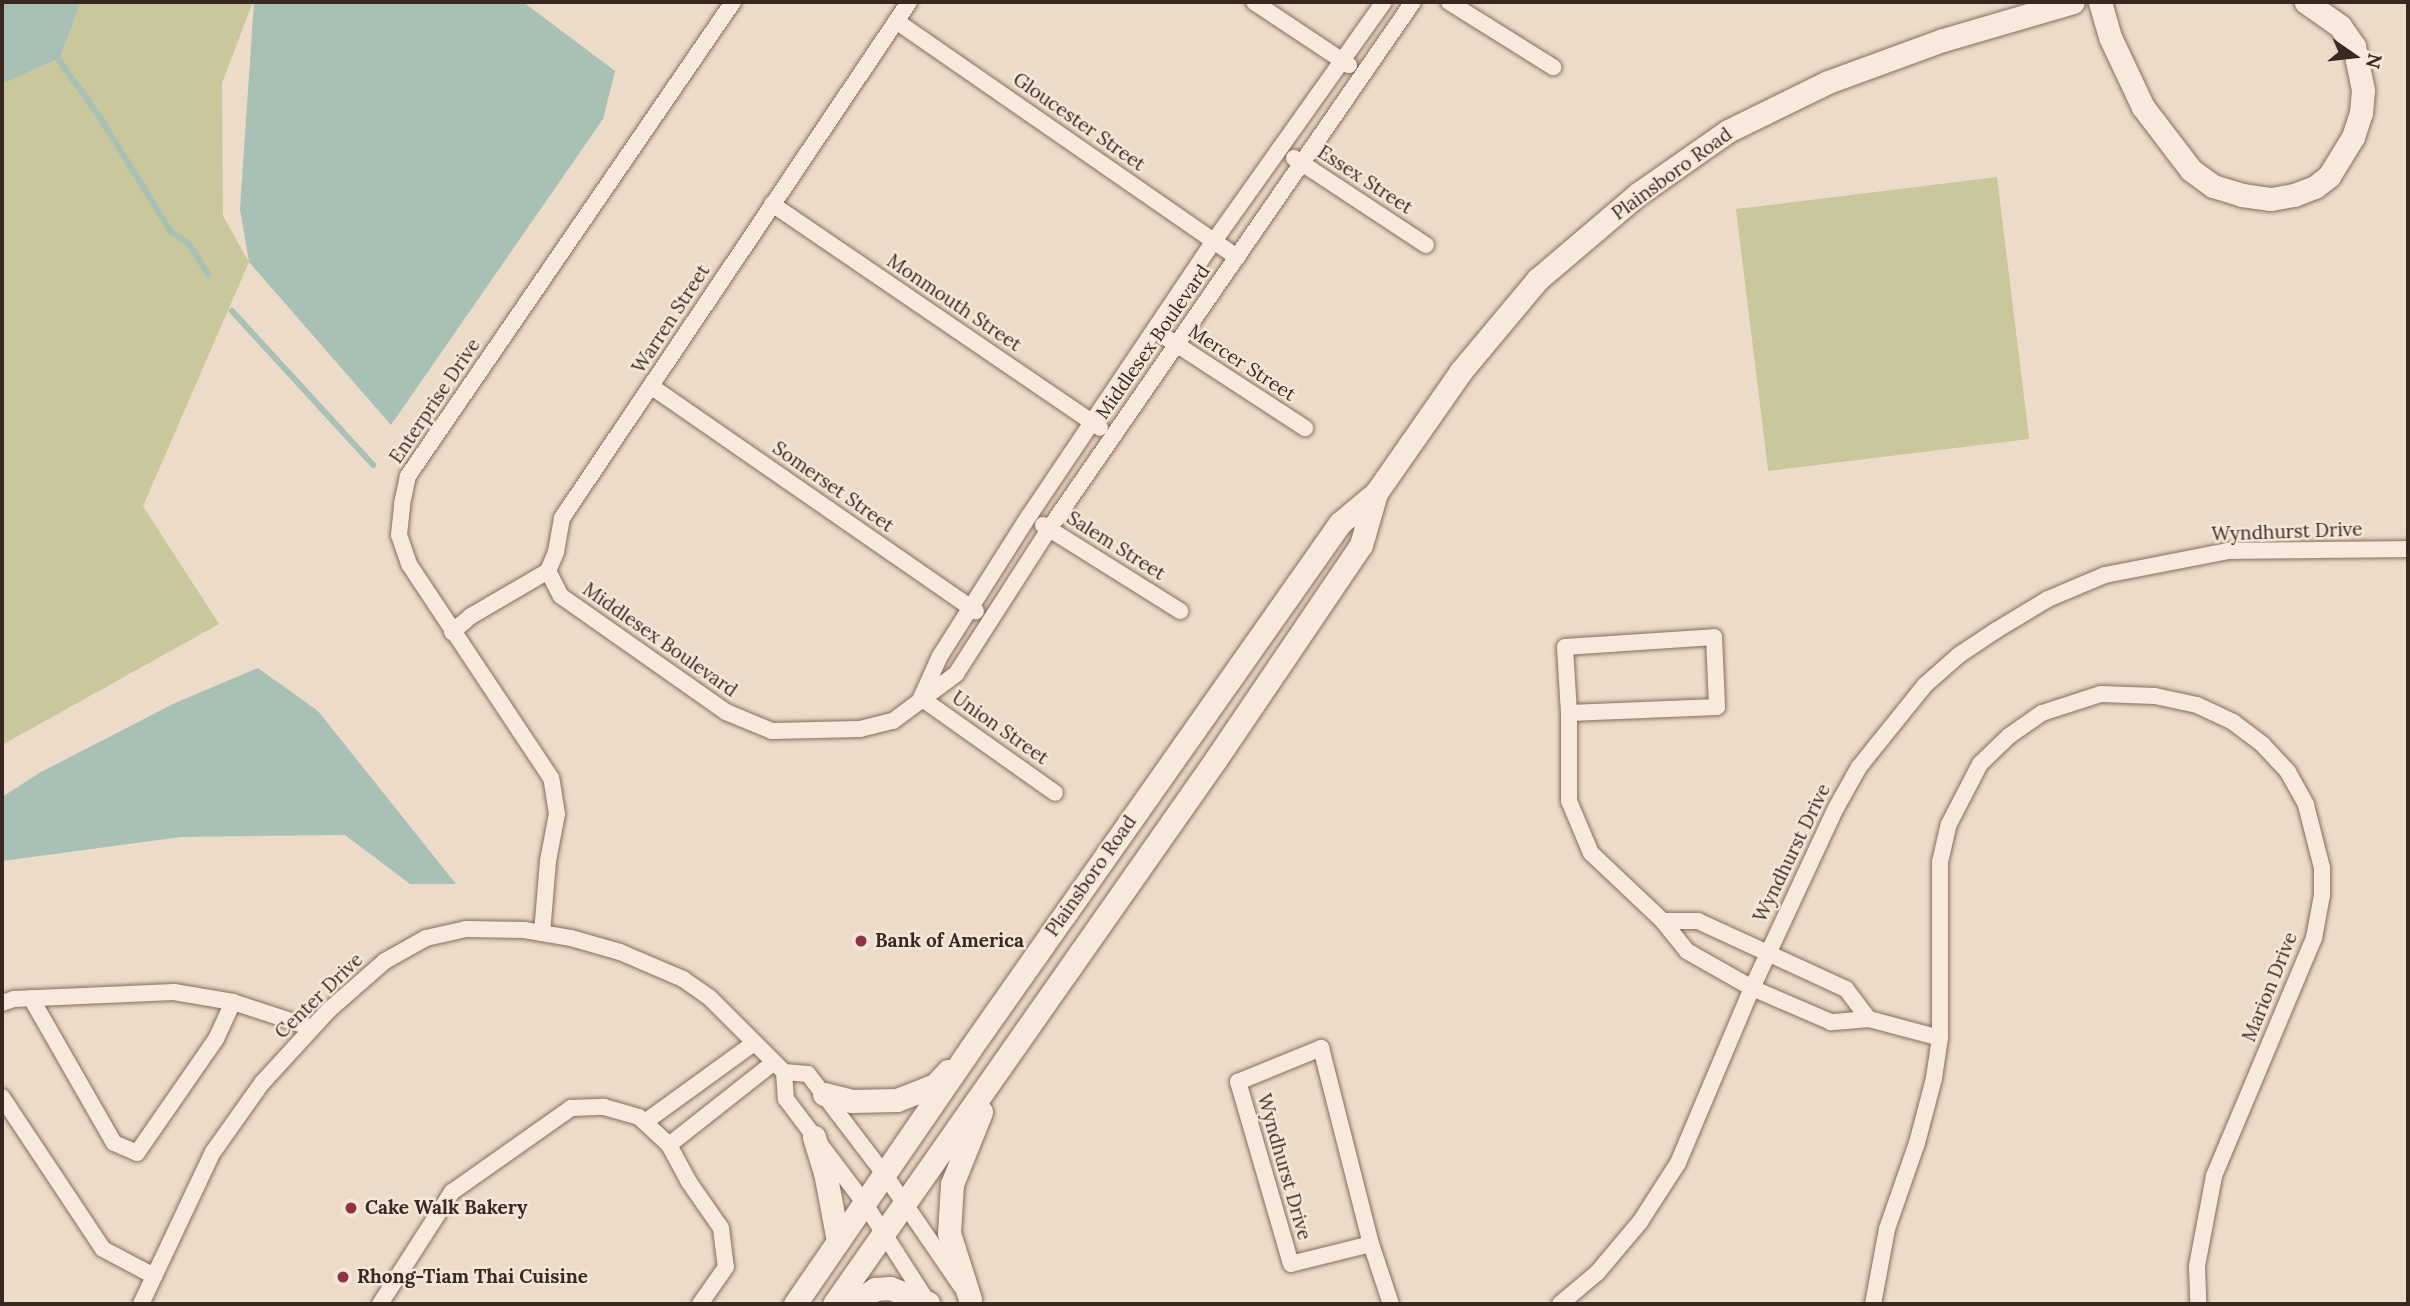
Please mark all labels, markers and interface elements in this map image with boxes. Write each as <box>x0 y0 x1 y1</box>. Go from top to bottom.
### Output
north arrow <box>2319 21 2389 91</box>
text: N <box>2361 51 2388 71</box>
street label: Gloucester Street <box>1009 68 1149 176</box>
street label: Plainsboro Road <box>1608 123 1736 225</box>
street label: Essex Street <box>1313 141 1417 219</box>
street label: Monmouth Street <box>883 250 1025 356</box>
street label: Warren Street <box>627 260 715 378</box>
street label: Middlesex Boulevard <box>1091 260 1215 424</box>
street label: Mercer Street <box>1184 320 1300 406</box>
street label: Enterprise Drive <box>385 334 485 468</box>
street label: Somerset Street <box>768 437 898 537</box>
street label: Salem Street <box>1063 507 1169 585</box>
street label: Wyndhurst Drive <box>2211 518 2363 546</box>
street label: Middlesex Boulevard <box>578 578 742 702</box>
street label: Union Street <box>947 686 1053 770</box>
street label: Wyndhurst Drive <box>1749 780 1835 926</box>
street label: Plainsboro Road <box>1041 811 1141 941</box>
street label: Marion Drive <box>2238 929 2302 1045</box>
place label: Bank of America <box>875 930 1024 952</box>
marker: Bank of America <box>853 933 869 949</box>
street label: Center Drive <box>270 948 368 1044</box>
street label: Wyndhurst Drive <box>1252 1091 1316 1243</box>
place label: Cake Walk Bakery <box>365 1197 528 1219</box>
marker: Cake Walk Bakery <box>343 1200 359 1216</box>
place label: Rhong-Tiam Thai Cuisine <box>357 1266 588 1288</box>
marker: Rhong-Tiam Thai Cuisine <box>335 1269 351 1285</box>

